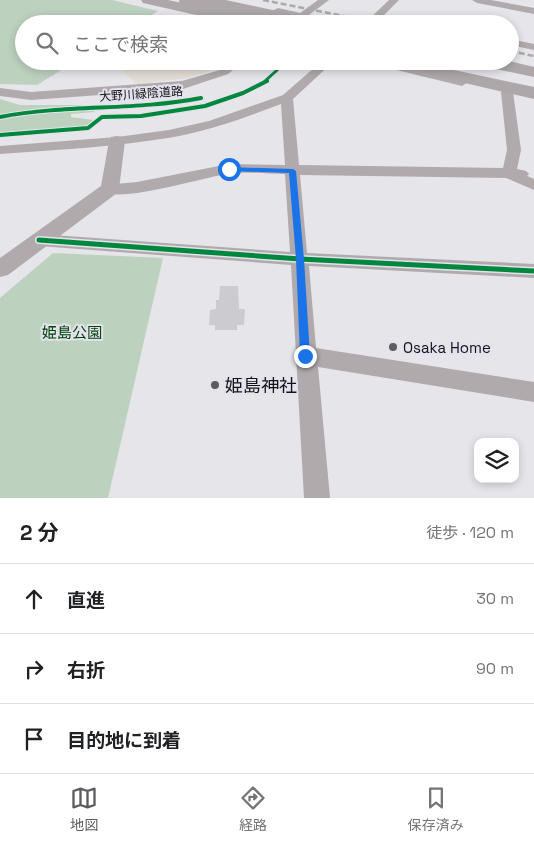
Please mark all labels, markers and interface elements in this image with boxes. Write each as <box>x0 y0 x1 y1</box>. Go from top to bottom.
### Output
search box <box>15 15 519 70</box>
icon: search <box>33 29 61 57</box>
text: ここで検索 <box>73 32 168 57</box>
street label: 大野川緑陰道路 <box>99 83 183 105</box>
route start <box>218 158 241 181</box>
park label: 姫島公園 <box>42 323 102 342</box>
place label: Osaka Home <box>403 338 491 357</box>
marker: Osaka Home <box>387 341 399 353</box>
route end <box>294 345 317 368</box>
place label: 姫島神社 <box>225 374 297 397</box>
marker: 姫島神社 <box>209 379 221 391</box>
map controls <box>474 438 519 483</box>
button: layers <box>474 438 519 483</box>
text: 2 分 <box>20 519 59 546</box>
text: 徒歩 · 120 m <box>426 522 514 543</box>
icon: ahead <box>20 585 48 613</box>
text: 直進 <box>67 588 105 613</box>
text: 30 m <box>476 588 514 609</box>
icon: right <box>20 655 48 683</box>
text: 右折 <box>67 658 105 683</box>
text: 90 m <box>476 658 514 679</box>
icon: arrive <box>20 725 48 753</box>
text: 目的地に到着 <box>67 728 181 753</box>
tab: 地図 <box>70 784 98 834</box>
tab: 経路 <box>239 784 267 834</box>
tab: 保存済み <box>408 784 464 834</box>

